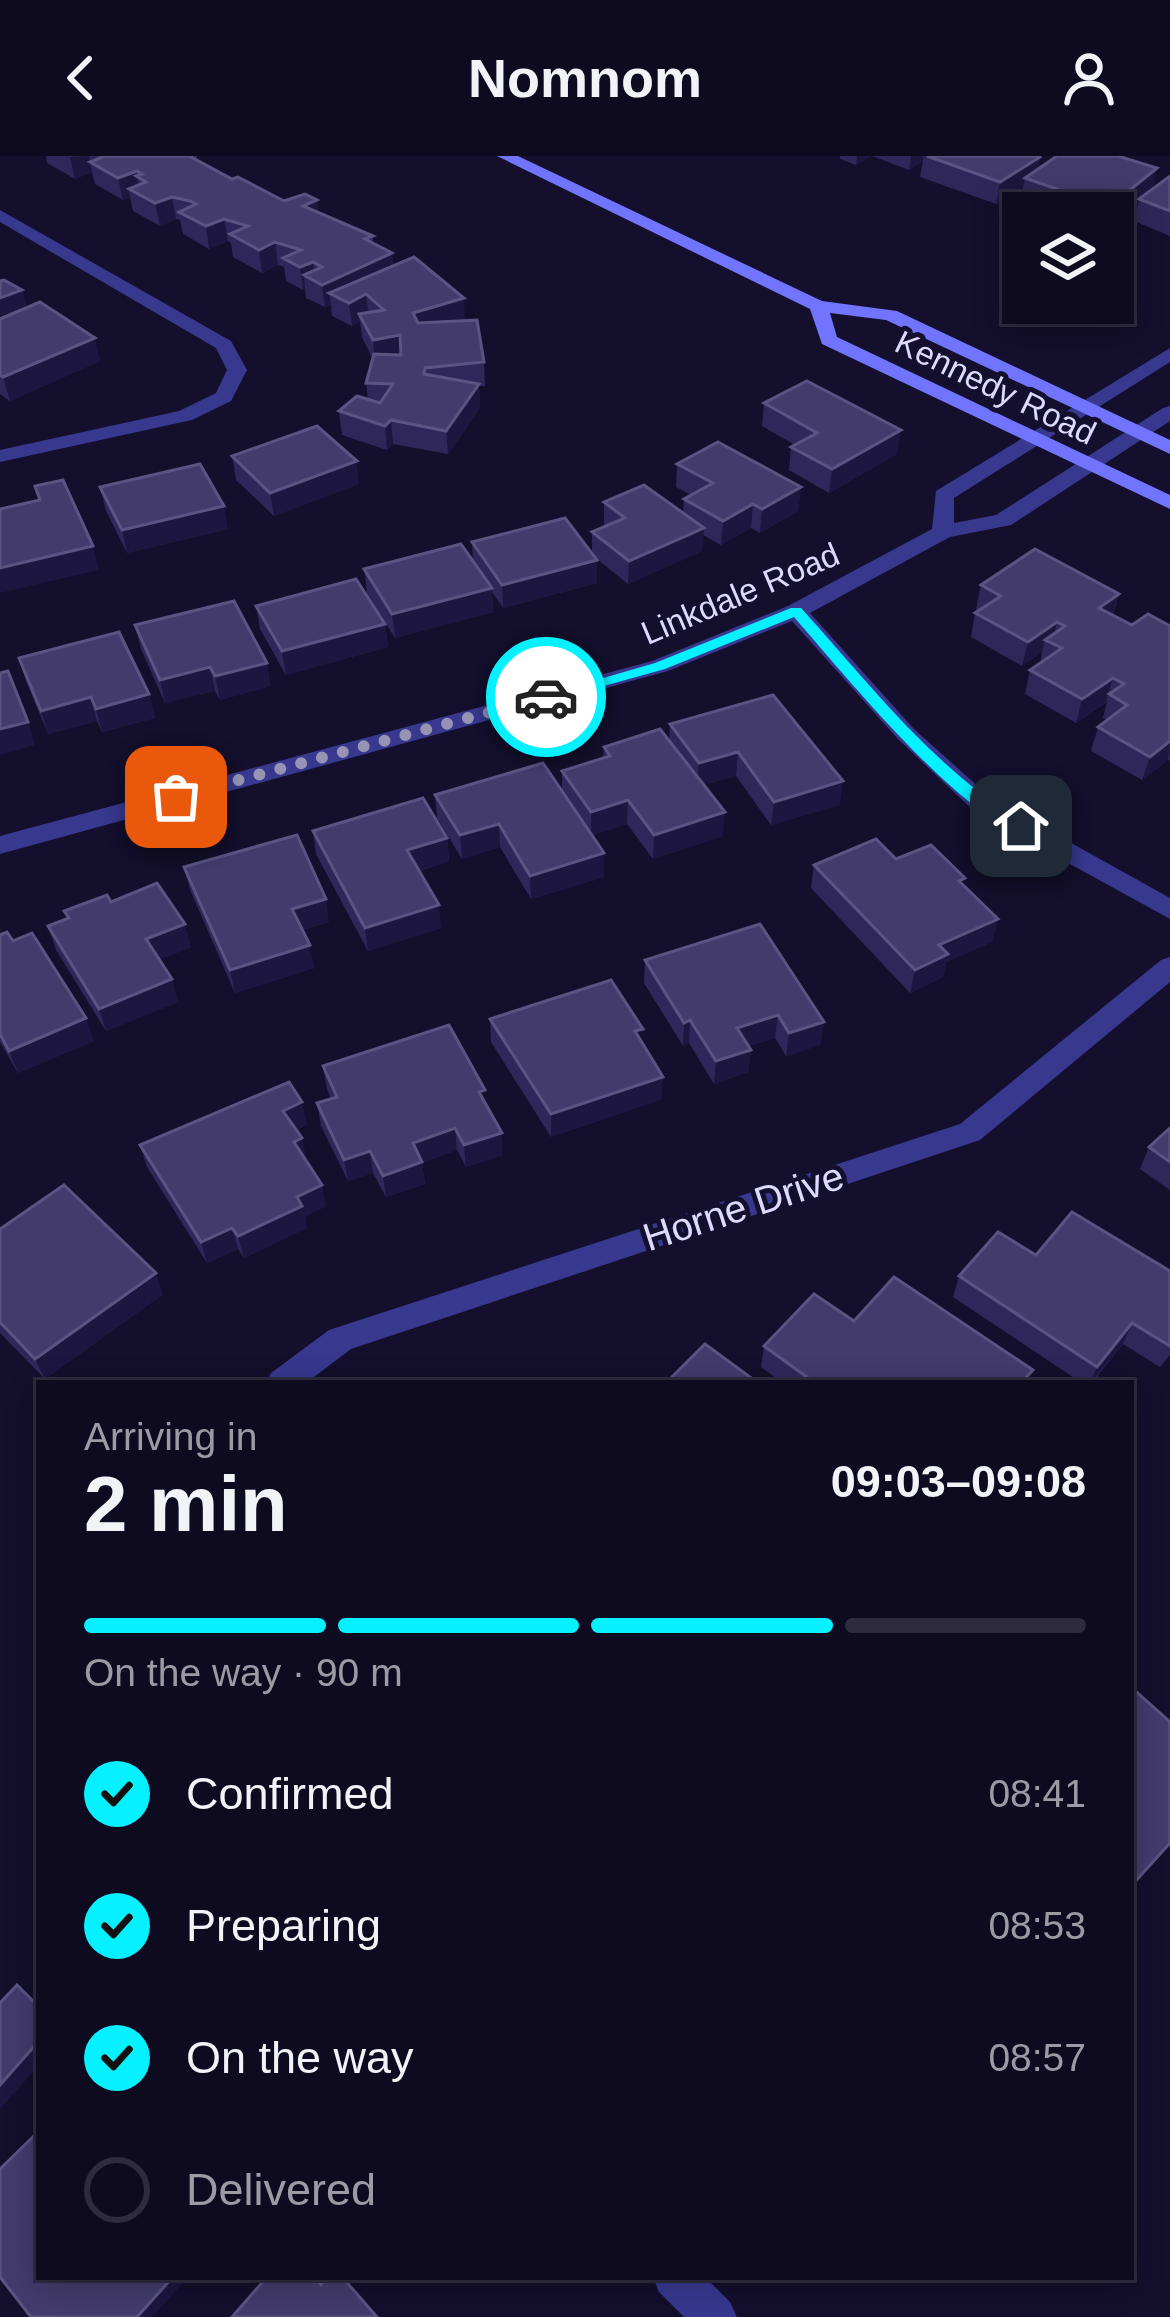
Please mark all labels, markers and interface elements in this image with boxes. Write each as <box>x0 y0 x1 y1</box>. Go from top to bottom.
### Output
icon: back <box>48 45 114 111</box>
icon: person <box>1056 45 1122 111</box>
text: Nomnom <box>468 48 702 108</box>
map controls <box>1002 192 1134 324</box>
button: layers <box>1002 192 1134 324</box>
street label: Kennedy Road <box>890 323 1102 452</box>
street label: Linkdale Road <box>636 535 845 652</box>
courier <box>486 637 606 757</box>
icon: car <box>513 664 579 730</box>
pin <box>125 746 227 848</box>
icon: bag <box>143 764 209 830</box>
pin <box>970 775 1072 877</box>
icon: home <box>988 793 1054 859</box>
street label: Horne Drive <box>638 1154 849 1259</box>
text: Arriving in <box>84 1415 257 1458</box>
text: 09:03–09:08 <box>831 1456 1086 1507</box>
text: 2 min <box>84 1460 288 1548</box>
text: On the way · 90 m <box>84 1651 403 1694</box>
icon: check <box>84 1761 150 1827</box>
text: Confirmed <box>186 1768 394 1819</box>
text: 08:41 <box>988 1772 1086 1815</box>
icon: check <box>84 1893 150 1959</box>
text: Preparing <box>186 1900 381 1951</box>
text: 08:53 <box>988 1904 1086 1947</box>
icon: check <box>84 2025 150 2091</box>
text: On the way <box>186 2032 414 2083</box>
text: 08:57 <box>988 2036 1086 2079</box>
text: Delivered <box>186 2164 376 2215</box>

